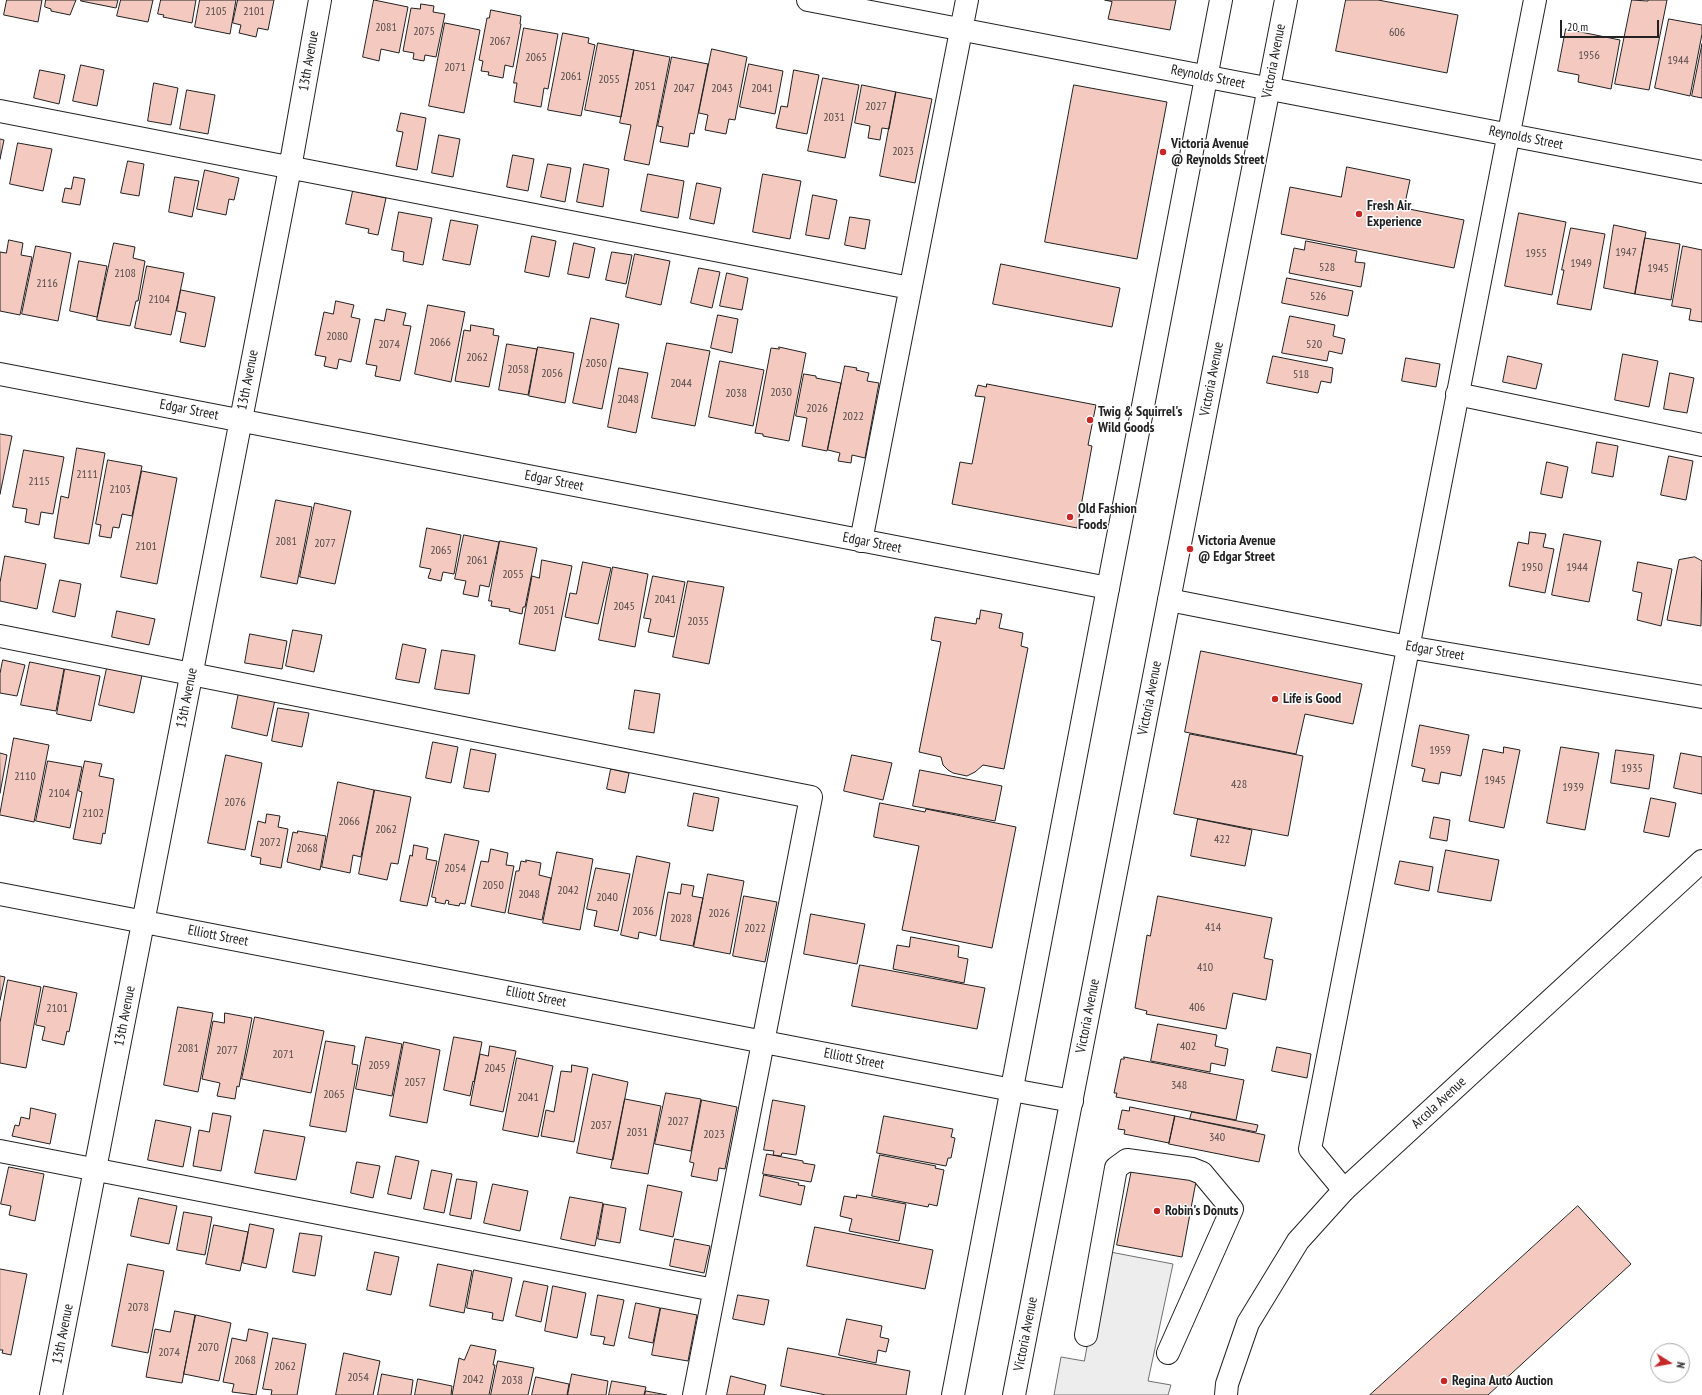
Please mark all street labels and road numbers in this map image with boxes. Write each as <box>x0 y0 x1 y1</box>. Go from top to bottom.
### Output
street label: Victoria Avenue <box>1259 23 1289 99</box>
street label: 13th Avenue <box>295 30 323 92</box>
street label: Reynolds Street <box>1169 62 1247 92</box>
street label: Reynolds Street <box>1487 123 1565 153</box>
street label: Victoria Avenue <box>1197 341 1227 417</box>
street label: 13th Avenue <box>234 348 262 412</box>
street label: Edgar Street <box>158 396 220 424</box>
street label: Edgar Street <box>523 467 585 495</box>
street label: Edgar Street <box>841 529 903 557</box>
street label: Edgar Street <box>1404 638 1466 664</box>
street label: Victoria Avenue <box>1135 660 1165 736</box>
street label: 13th Avenue <box>173 666 201 730</box>
street label: Elliott Street <box>186 922 250 950</box>
street label: Victoria Avenue <box>1073 978 1103 1054</box>
street label: Elliott Street <box>504 983 568 1011</box>
street label: 13th Avenue <box>111 984 139 1048</box>
street label: Elliott Street <box>822 1045 886 1073</box>
street label: Arcola Avenue <box>1408 1074 1470 1132</box>
street label: Victoria Avenue <box>1011 1296 1041 1372</box>
street label: 13th Avenue <box>49 1302 77 1366</box>

